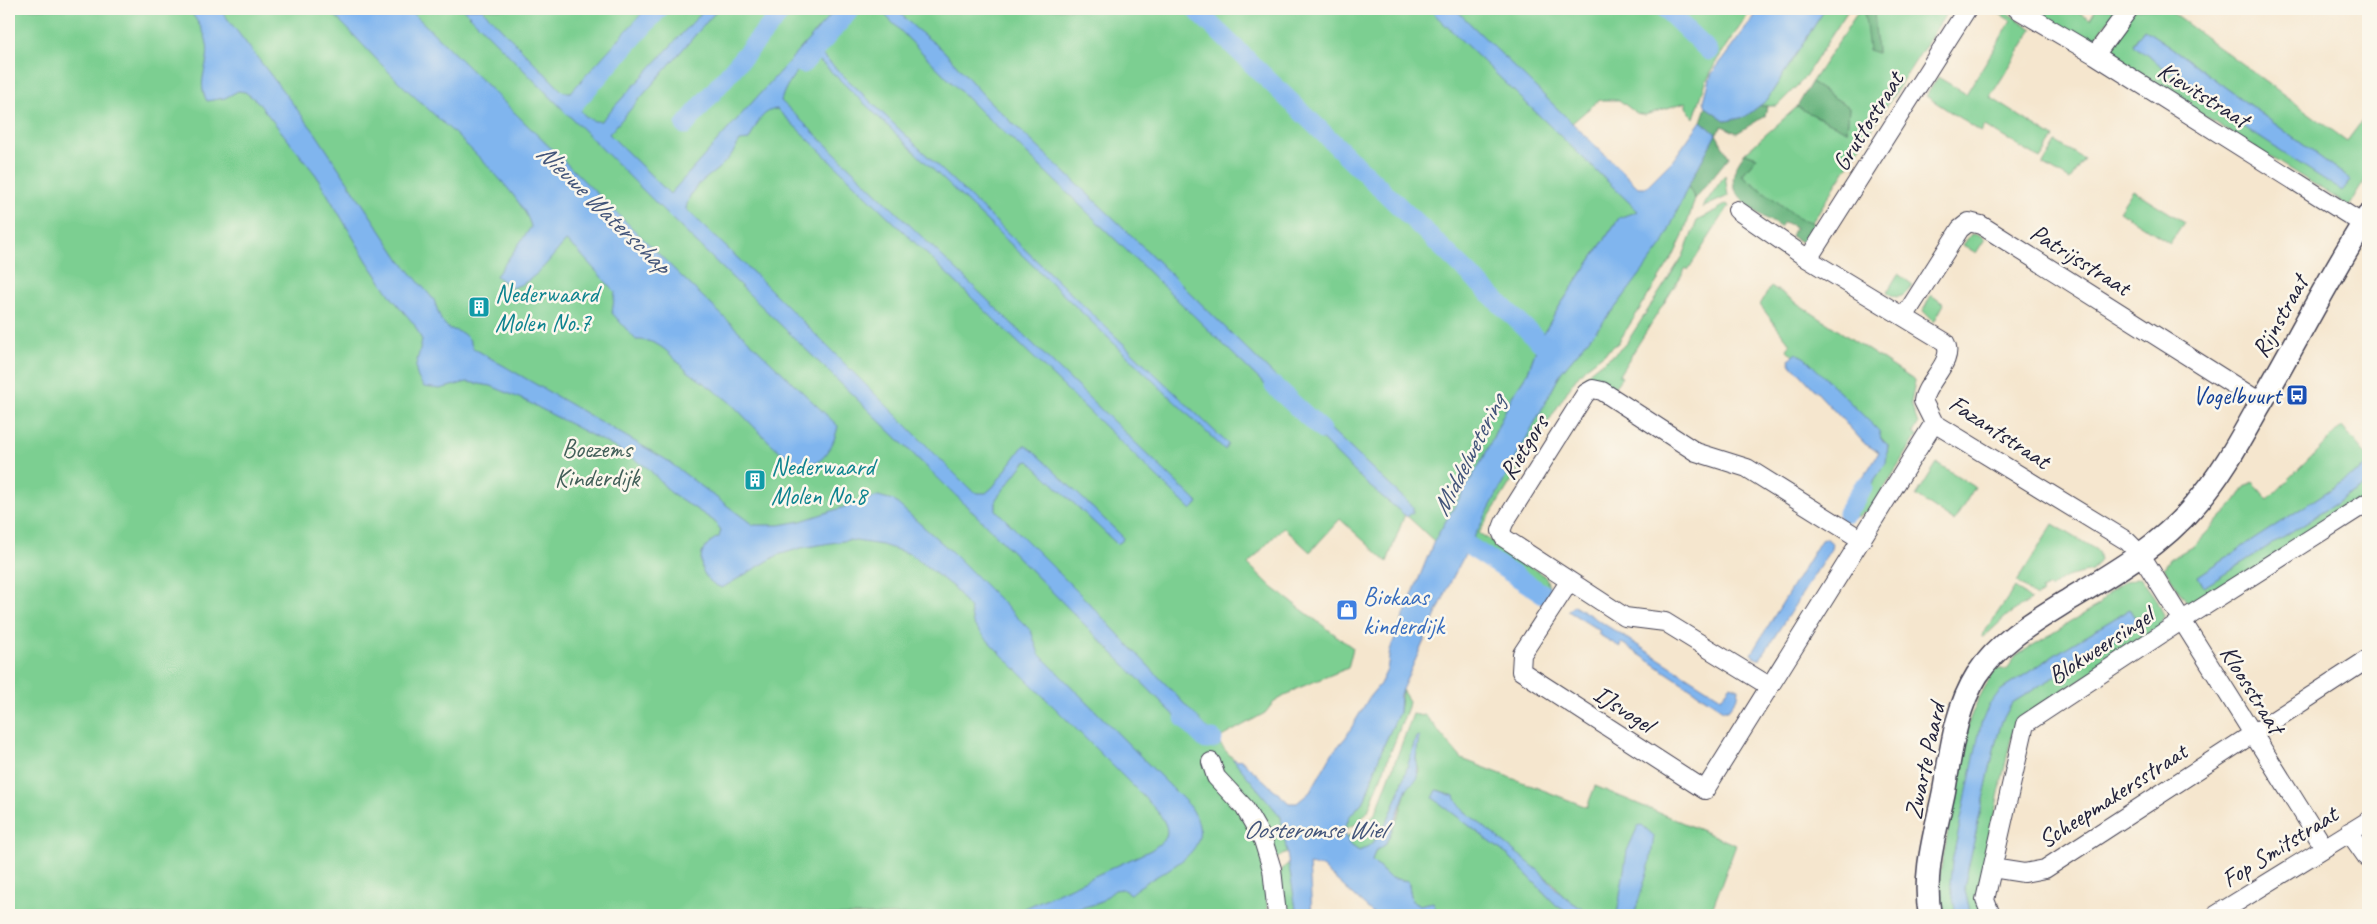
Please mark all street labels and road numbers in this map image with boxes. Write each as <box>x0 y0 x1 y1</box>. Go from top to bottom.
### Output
street label: Kievitstraat <box>2152 54 2258 137</box>
street label: Gruttostraat <box>1825 64 1912 177</box>
street label: Patrijsstraat <box>2024 217 2139 305</box>
street label: Rijnstraat <box>2244 267 2317 363</box>
street label: Fazantstraat <box>1943 387 2058 478</box>
street label: Rietgors <box>1492 407 1557 486</box>
street label: Blokweersingel <box>2042 597 2163 692</box>
street label: Kloosstraat <box>2213 639 2294 743</box>
street label: IJsvogel <box>1587 678 1664 743</box>
street label: Zwarte Paard <box>1897 696 1954 822</box>
street label: Scheepmakersstraat <box>2032 734 2195 856</box>
street label: Fop Smitstraat <box>2216 797 2346 895</box>

